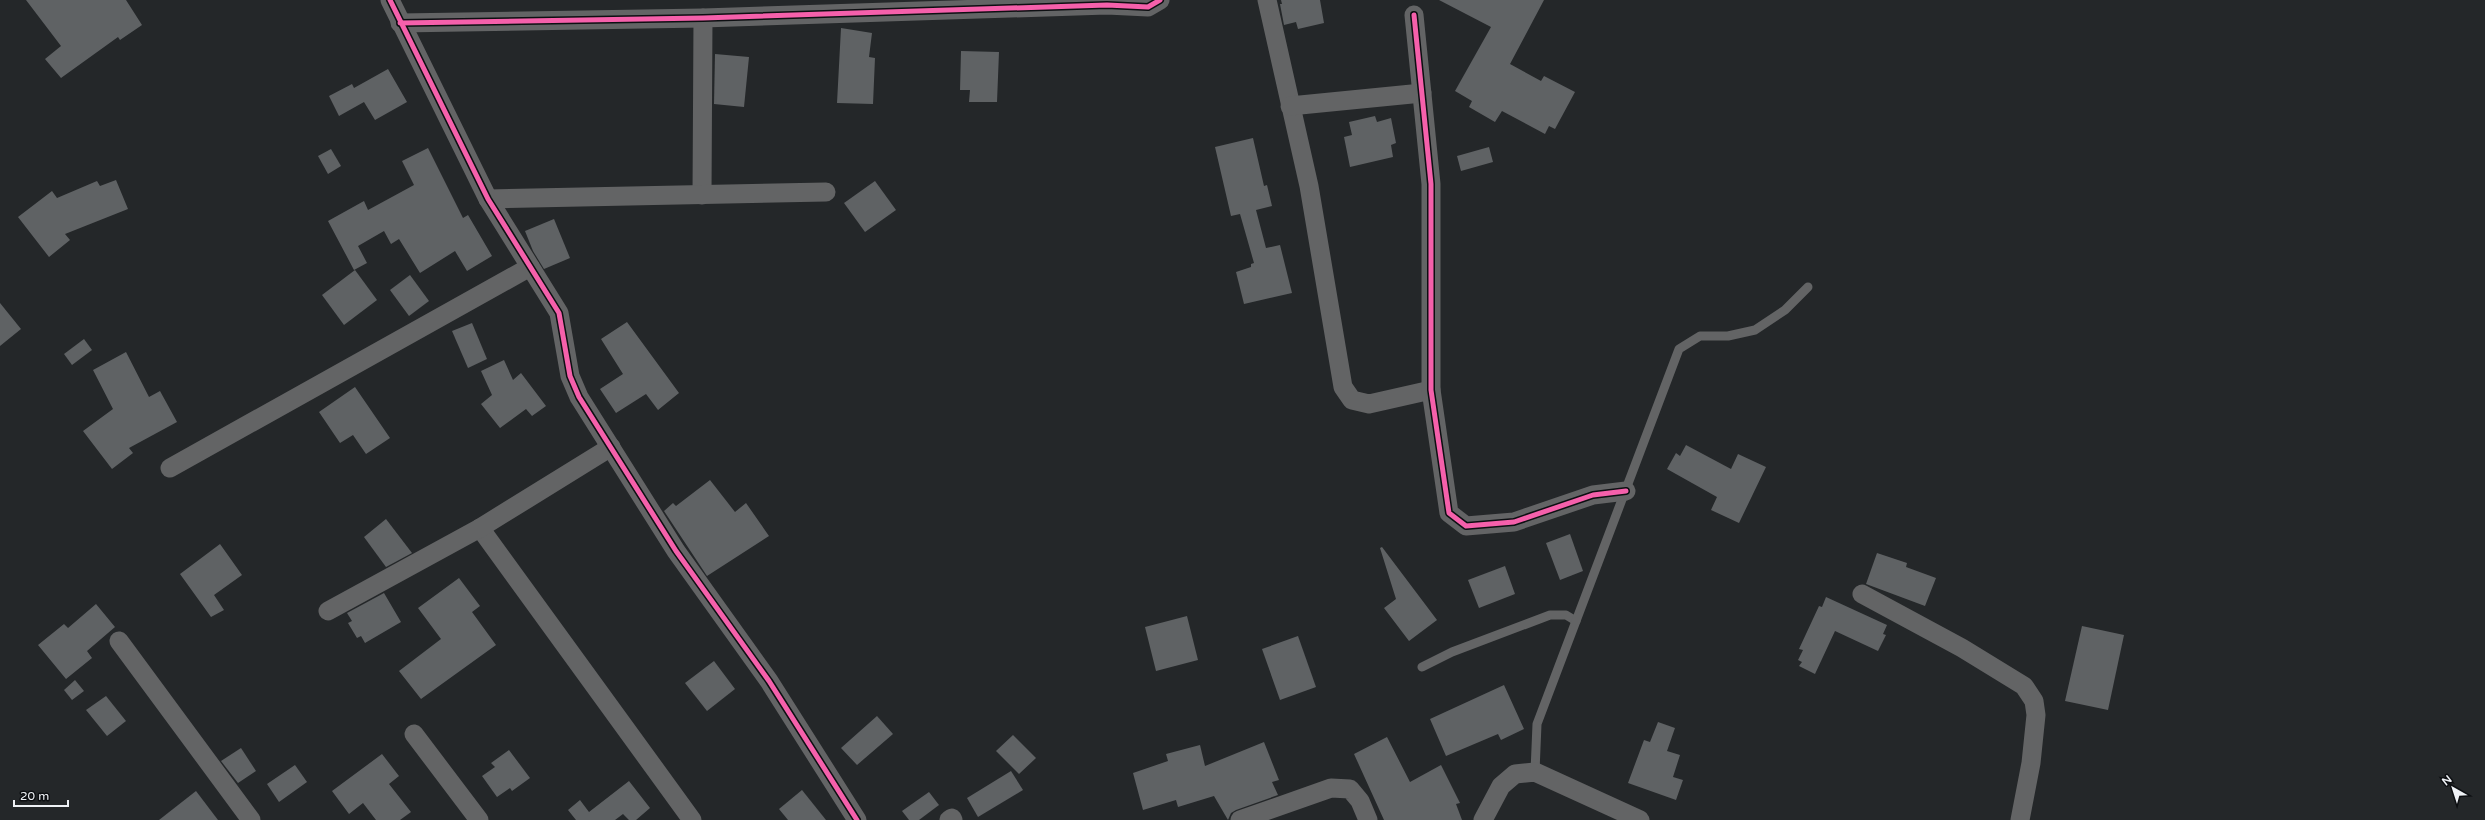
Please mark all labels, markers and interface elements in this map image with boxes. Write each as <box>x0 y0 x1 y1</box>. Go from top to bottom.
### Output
north arrow <box>2433 768 2473 808</box>
text: N <box>2439 773 2455 788</box>
scale bar <box>14 782 68 808</box>
text: 20 m <box>20 789 49 803</box>

